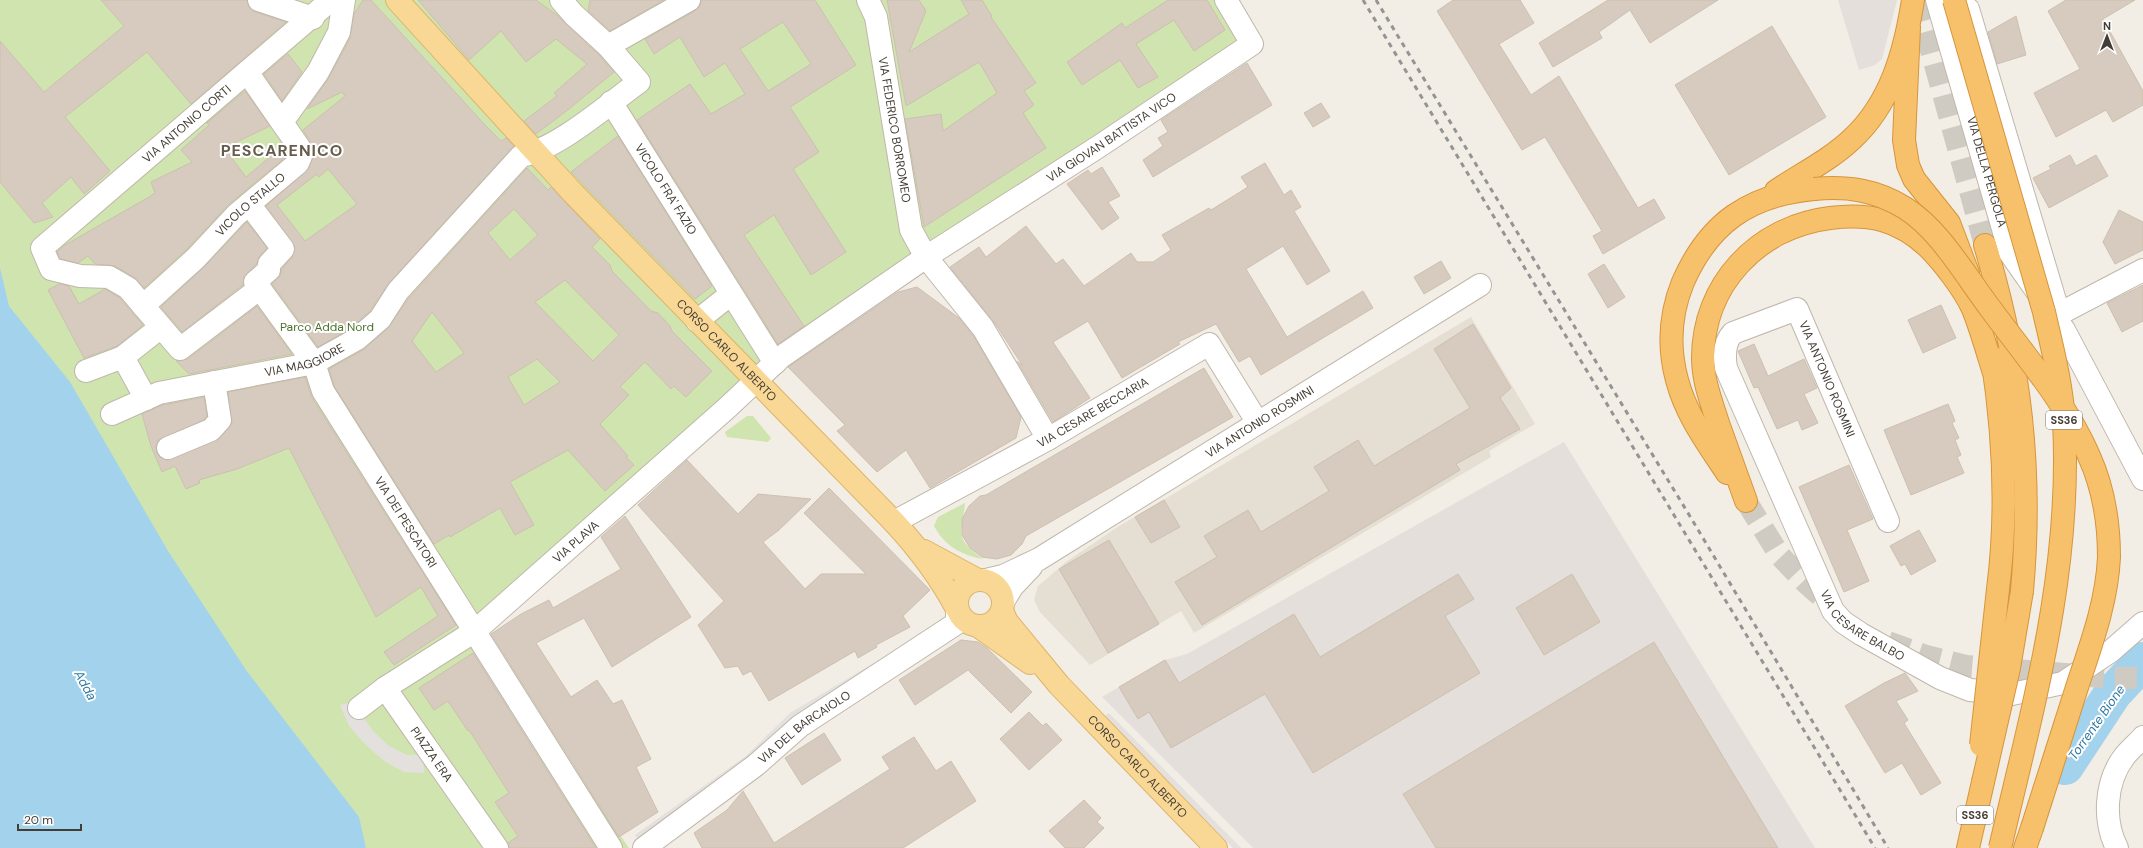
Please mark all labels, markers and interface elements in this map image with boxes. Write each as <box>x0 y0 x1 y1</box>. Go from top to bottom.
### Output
north arrow <box>2087 16 2127 56</box>
text: N <box>2103 19 2111 33</box>
street label: VIA FEDERICO BORROMEO <box>875 56 914 204</box>
street label: VIA ANTONIO CORTI <box>139 81 234 166</box>
street label: VIA GIOVAN BATTISTA VICO <box>1044 89 1179 186</box>
street label: VIA DELLA PERGOLA <box>1963 115 2010 229</box>
district label: PESCARENICO <box>221 140 343 161</box>
street label: VICOLO FRA' FAZIO <box>631 141 700 238</box>
street label: VICOLO STALLO <box>212 169 289 240</box>
street label: CORSO CARLO ALBERTO <box>673 296 780 405</box>
street label: VIA ANTONIO ROSMINI <box>1795 318 1859 440</box>
park label: Parco Adda Nord <box>280 319 374 335</box>
street label: VIA MAGGIORE <box>263 340 347 380</box>
street label: VIA CESARE BECCARIA <box>1034 374 1151 451</box>
street label: VIA ANTONIO ROSMINI <box>1202 382 1317 462</box>
road number: SS36 <box>2046 411 2082 429</box>
street label: VIA DEI PESCATORI <box>371 474 440 571</box>
street label: VIA PLAVA <box>549 517 602 567</box>
street label: VIA CESARE BALBO <box>1817 587 1907 665</box>
water label: Adda <box>70 666 101 703</box>
water label: Torrente Bione <box>2064 681 2129 763</box>
street label: VIA DEL BARCAIOLO <box>755 687 854 767</box>
street label: CORSO CARLO ALBERTO <box>1084 712 1191 821</box>
street label: PIAZZA ERA <box>407 724 456 785</box>
scale bar <box>18 806 81 832</box>
road number: SS36 <box>1957 806 1993 824</box>
text: 20 m <box>24 812 53 828</box>

